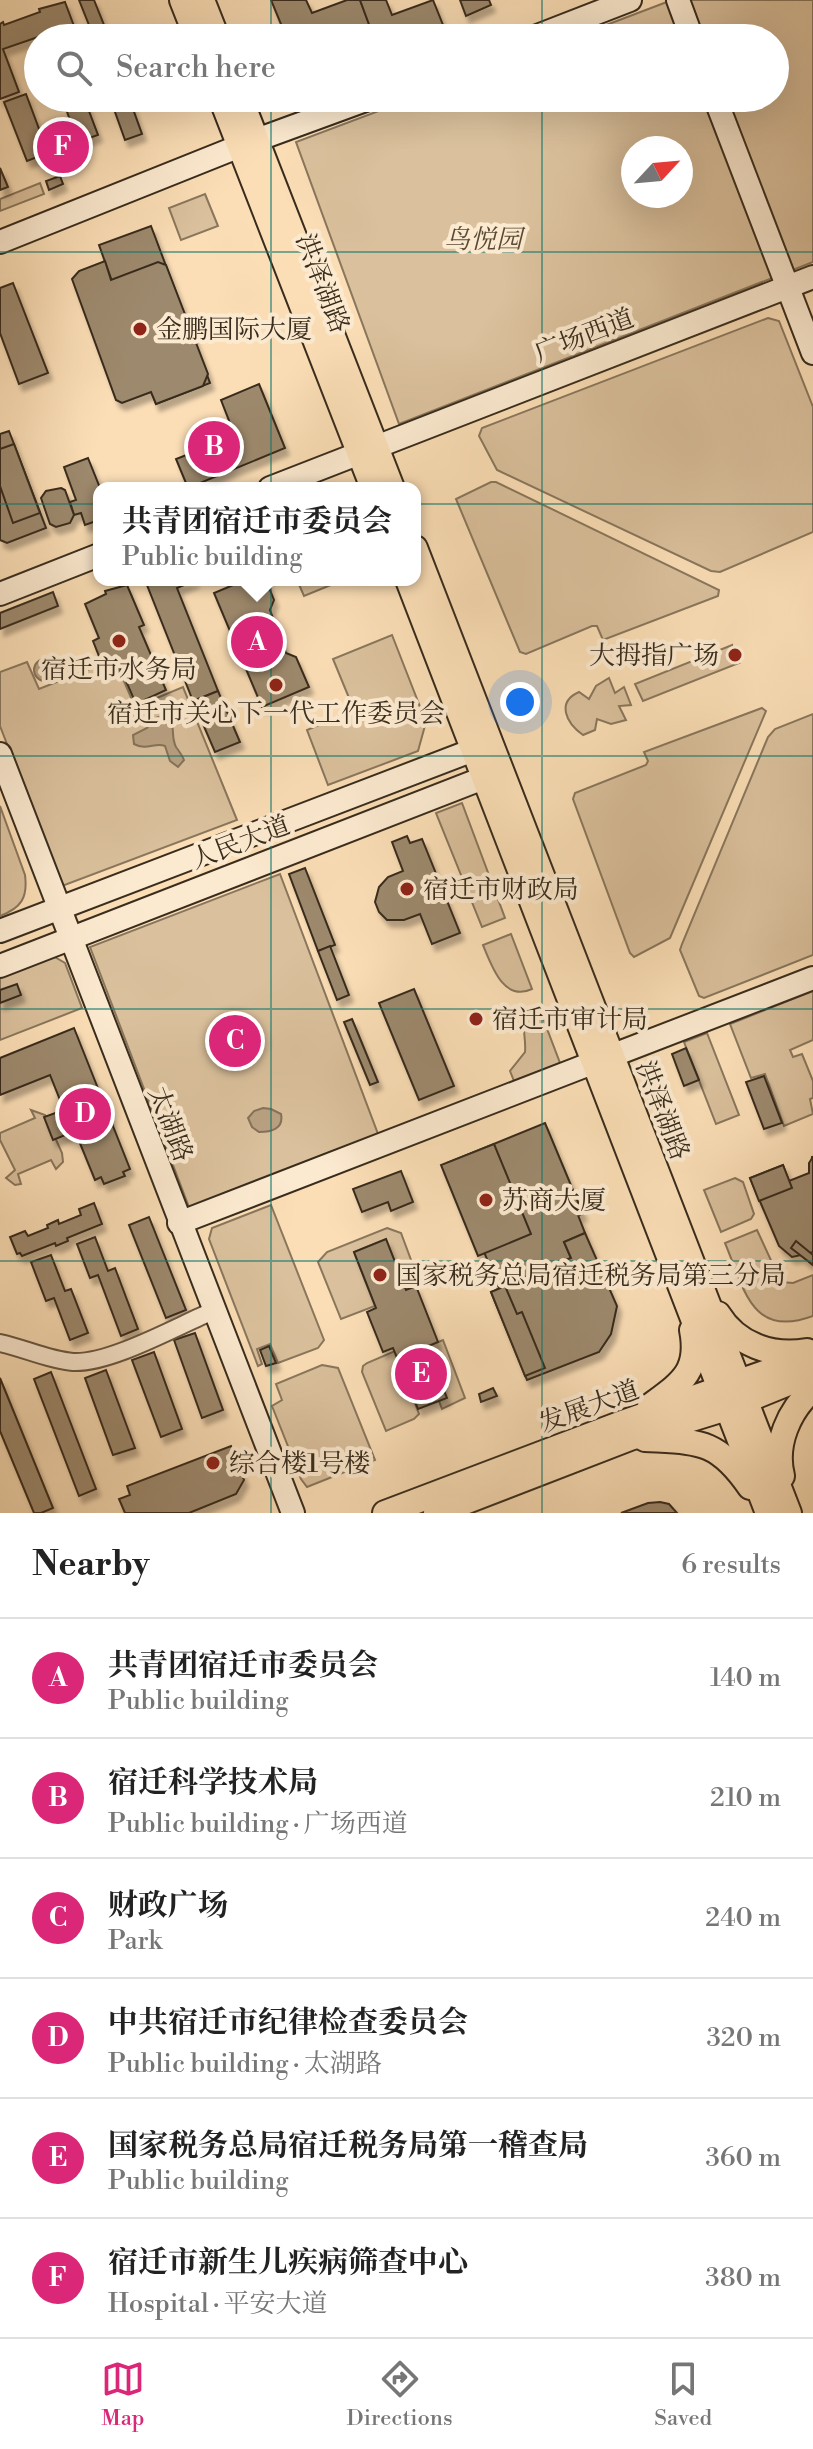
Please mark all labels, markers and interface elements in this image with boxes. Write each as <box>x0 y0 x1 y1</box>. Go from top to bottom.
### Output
search box <box>24 24 789 112</box>
icon: search <box>52 46 96 90</box>
text: Search here <box>116 49 276 87</box>
pin: F <box>37 117 89 177</box>
north arrow <box>621 136 693 208</box>
park label: 鸟悦园 <box>444 224 526 256</box>
street label: 洪泽湖路 <box>288 229 356 338</box>
street label: 广场西道 <box>530 302 639 370</box>
place label: 金鹏国际大厦 <box>156 314 312 346</box>
marker: 金鹏国际大厦 <box>131 320 149 338</box>
pin: B <box>188 417 240 477</box>
popup <box>93 482 421 586</box>
text: 共青团宿迁市委员会 <box>122 503 392 541</box>
text: Public building <box>122 541 303 573</box>
pin: A <box>231 612 283 672</box>
marker: 宿迁市水务局 <box>110 632 128 650</box>
place label: 大拇指广场 <box>589 640 719 672</box>
marker: 大拇指广场 <box>726 646 744 664</box>
place label: 宿迁市水务局 <box>41 654 197 686</box>
marker: 宿迁市关心下一代工作委员会 <box>267 676 285 694</box>
your location <box>500 682 540 722</box>
place label: 宿迁市关心下一代工作委员会 <box>107 698 445 730</box>
street label: 人民大道 <box>186 809 295 877</box>
place label: 宿迁市财政局 <box>423 874 579 906</box>
marker: 宿迁市财政局 <box>398 880 416 898</box>
place label: 宿迁市审计局 <box>492 1004 648 1036</box>
marker: 宿迁市审计局 <box>467 1010 485 1028</box>
pin: C <box>209 1011 261 1071</box>
street label: 洪泽湖路 <box>628 1056 696 1165</box>
street label: 太湖路 <box>141 1082 199 1167</box>
pin: D <box>59 1084 111 1144</box>
place label: 苏商大厦 <box>502 1185 606 1217</box>
marker: 苏商大厦 <box>477 1191 495 1209</box>
place label: 国家税务总局宿迁税务局第三分局 <box>396 1260 786 1292</box>
marker: 国家税务总局宿迁税务局第三分局 <box>371 1266 389 1284</box>
pin: E <box>395 1344 447 1404</box>
street label: 发展大道 <box>535 1374 644 1440</box>
place label: 综合楼1号楼 <box>229 1448 370 1480</box>
marker: 综合楼1号楼 <box>204 1454 222 1472</box>
text: Nearby <box>32 1544 150 1586</box>
text: 6 results <box>681 1549 781 1581</box>
text: 共青团宿迁市委员会 <box>108 1647 378 1685</box>
text: A <box>49 1662 67 1694</box>
text: 140 m <box>710 1662 781 1694</box>
text: Public building <box>108 1685 289 1717</box>
text: 宿迁科学技术局 <box>108 1764 318 1802</box>
text: B <box>48 1782 68 1814</box>
text: 210 m <box>710 1782 781 1814</box>
text: Public building · 广场西道 <box>108 1808 408 1840</box>
text: 财政广场 <box>108 1887 228 1925</box>
text: C <box>49 1902 67 1934</box>
text: 240 m <box>705 1902 781 1934</box>
text: Park <box>108 1925 162 1957</box>
text: 中共宿迁市纪律检查委员会 <box>108 2004 468 2042</box>
text: D <box>48 2022 68 2054</box>
text: 320 m <box>706 2022 781 2054</box>
text: Public building · 太湖路 <box>108 2048 382 2080</box>
text: 国家税务总局宿迁税务局第一稽查局 <box>108 2127 588 2165</box>
text: E <box>49 2142 67 2174</box>
text: 360 m <box>706 2142 781 2174</box>
text: Public building <box>108 2165 289 2197</box>
text: 宿迁市新生儿疾病筛查中心 <box>108 2244 468 2282</box>
text: F <box>49 2262 67 2294</box>
text: 380 m <box>705 2262 781 2294</box>
text: Hospital · 平安大道 <box>108 2288 328 2320</box>
tab: Map <box>101 2357 145 2432</box>
tab: Directions <box>347 2357 453 2432</box>
tab: Saved <box>654 2357 712 2432</box>

